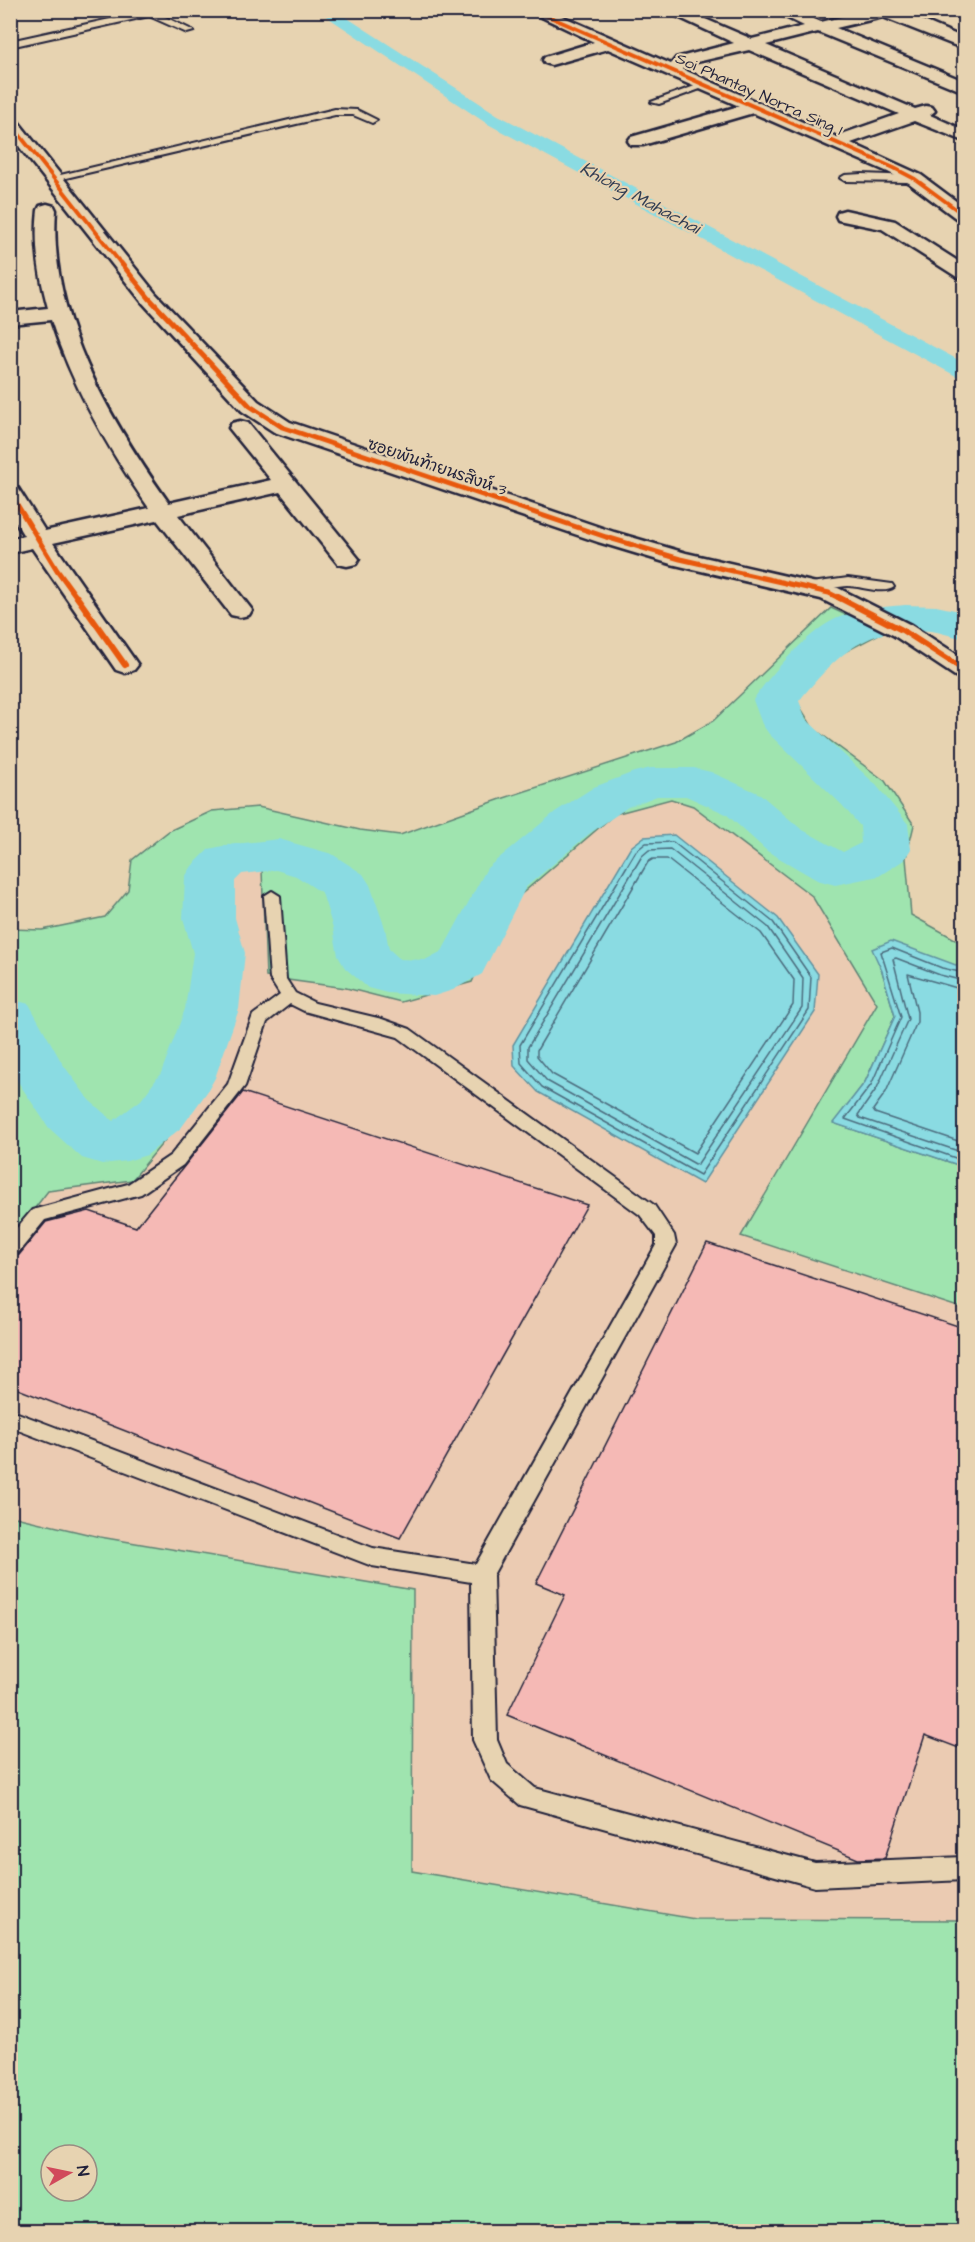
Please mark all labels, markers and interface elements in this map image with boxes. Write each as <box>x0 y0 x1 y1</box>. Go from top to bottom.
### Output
street label: Soi Phantay Norra Sing 1 <box>672 47 846 142</box>
water label: Khlong Mahachai <box>575 156 706 242</box>
street label: ซอยพันท้ายนรสิงห์ 3 <box>364 432 510 501</box>
north arrow <box>39 2143 99 2203</box>
text: N <box>71 2164 94 2177</box>

